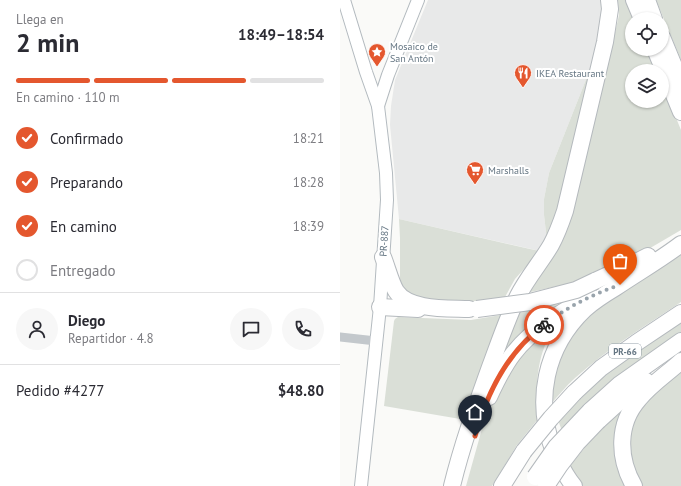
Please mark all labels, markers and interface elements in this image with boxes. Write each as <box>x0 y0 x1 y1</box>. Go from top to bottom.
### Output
text: Llega en <box>16 11 64 28</box>
map controls <box>625 12 669 108</box>
button: locate <box>625 12 669 56</box>
text: 18:49–18:54 <box>238 25 324 44</box>
text: 2 min <box>16 26 79 59</box>
place label: Mosaico de San Antón <box>390 40 438 65</box>
place icon: Mosaico de San Antón <box>367 42 387 67</box>
restaurant icon: IKEA Restaurant <box>513 63 533 88</box>
button: layers <box>625 64 669 108</box>
place label: IKEA Restaurant <box>536 67 605 80</box>
text: En camino · 110 m <box>16 89 120 106</box>
icon: check <box>16 127 38 149</box>
text: Confirmado <box>50 129 123 148</box>
text: 18:21 <box>293 130 324 147</box>
supermarket icon: Marshalls <box>465 160 485 185</box>
place label: Marshalls <box>488 164 529 177</box>
icon: check <box>16 171 38 193</box>
text: Preparando <box>50 173 123 192</box>
text: 18:28 <box>293 174 324 191</box>
icon: check <box>16 215 38 237</box>
text: En camino <box>50 217 117 236</box>
text: 18:39 <box>293 218 324 235</box>
street label: PR-887 <box>376 225 392 257</box>
pin <box>603 244 637 285</box>
icon: bag <box>609 250 631 272</box>
text: Entregado <box>50 261 116 280</box>
courier <box>524 305 564 345</box>
button: person <box>16 308 58 350</box>
button: chat <box>230 308 272 350</box>
button: phone <box>282 308 324 350</box>
text: Diego <box>68 311 105 330</box>
icon: bike <box>533 314 555 336</box>
text: Repartidor · 4.8 <box>68 330 154 347</box>
road number: PR-66 <box>609 344 641 358</box>
text: Pedido #4277 <box>16 381 105 400</box>
text: $48.80 <box>278 381 324 400</box>
pin <box>458 395 492 436</box>
icon: home <box>464 401 486 423</box>

